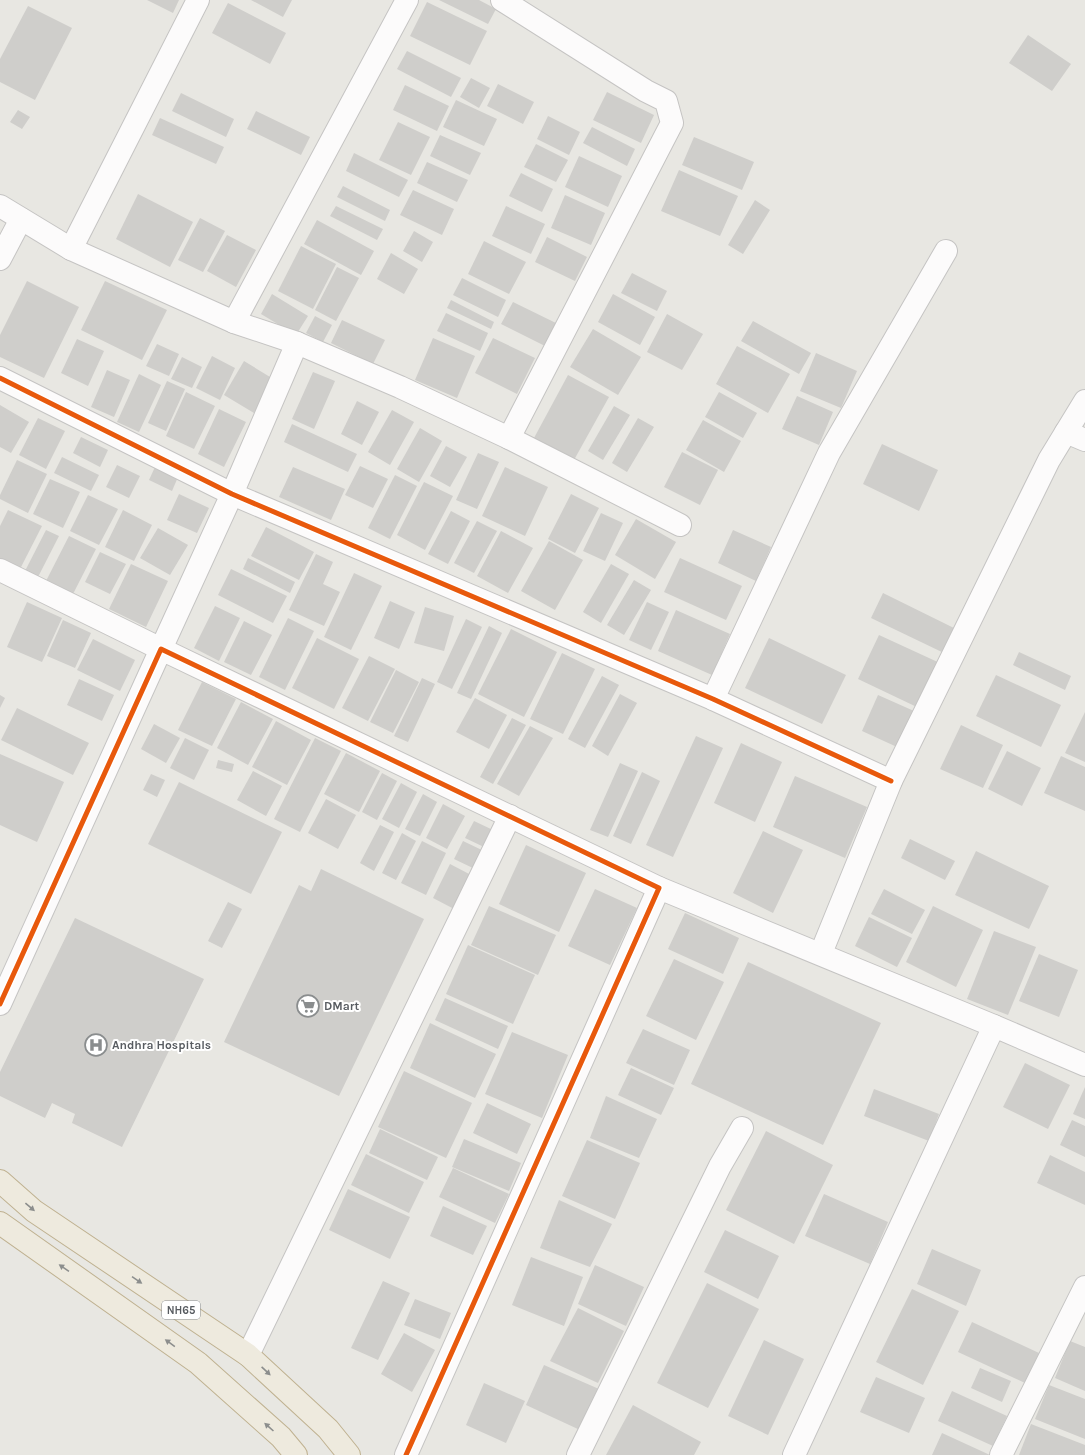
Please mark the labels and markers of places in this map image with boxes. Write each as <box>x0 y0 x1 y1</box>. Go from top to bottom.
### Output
supermarket icon: DMart <box>295 993 321 1019</box>
place label: DMart <box>324 999 359 1013</box>
hospital icon: Andhra Hospitals <box>83 1032 109 1058</box>
place label: Andhra Hospitals <box>112 1038 211 1052</box>

